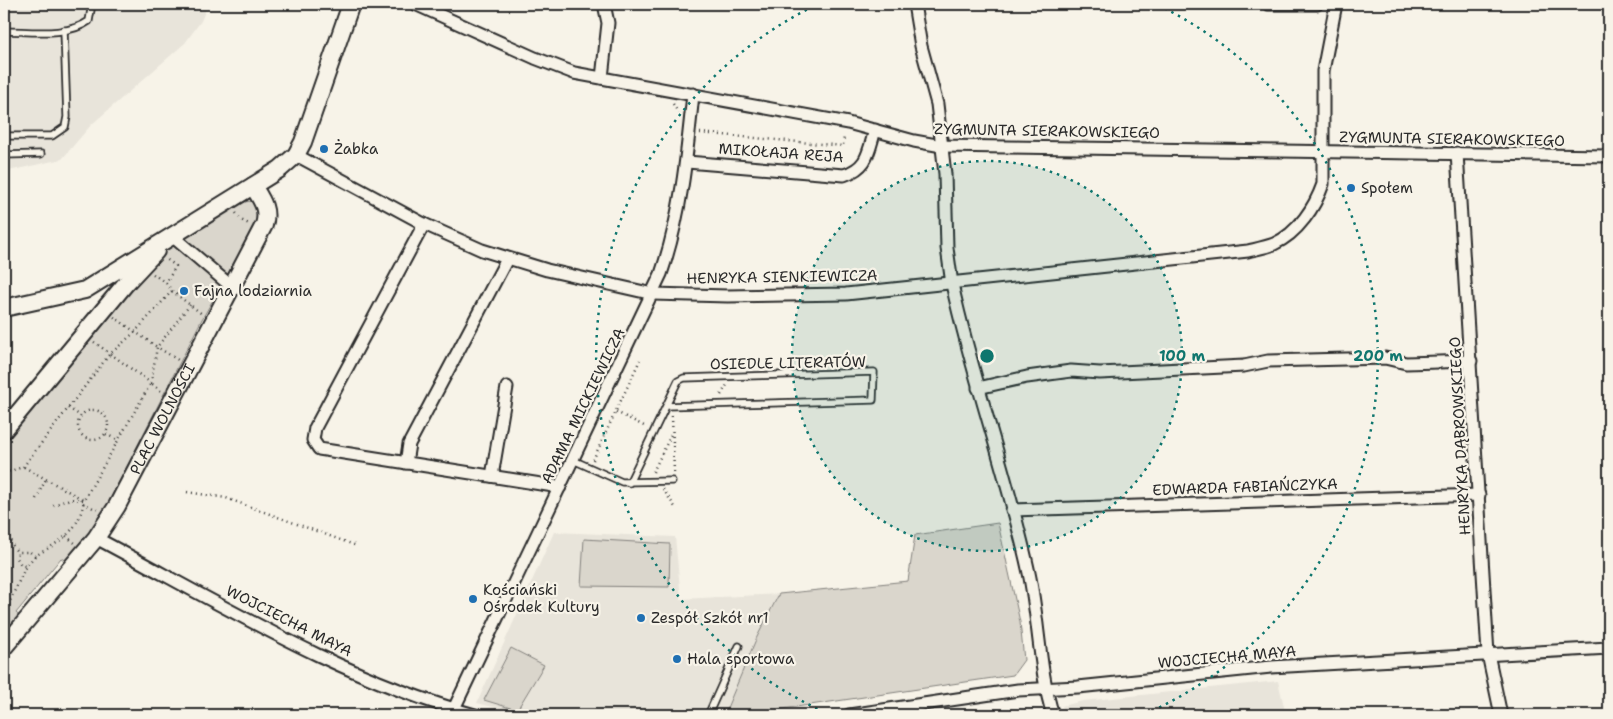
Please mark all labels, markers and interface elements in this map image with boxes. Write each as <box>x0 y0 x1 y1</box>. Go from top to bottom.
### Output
street label: ZYGMUNTA SIERAKOWSKIEGO <box>934 119 1160 143</box>
street label: ZYGMUNTA SIERAKOWSKIEGO <box>1339 127 1565 151</box>
place label: Żabka <box>334 139 379 159</box>
street label: MIKOŁAJA REJA <box>718 139 844 167</box>
marker: Żabka <box>318 143 330 155</box>
place label: Społem <box>1361 178 1413 198</box>
marker: Społem <box>1345 182 1357 194</box>
street label: HENRYKA SIENKIEWICZA <box>686 265 878 289</box>
place label: Fajna lodziarnia <box>194 281 312 301</box>
marker: Fajna lodziarnia <box>178 285 190 297</box>
street label: ADAMA MICKIEWICZA <box>537 325 630 487</box>
street label: HENRYKA DĄBROWSKIEGO <box>1445 336 1475 536</box>
text: 100 m <box>1159 346 1205 366</box>
text: 200 m <box>1353 346 1403 366</box>
centre of rings <box>978 347 996 365</box>
street label: OSIEDLE LITERATÓW <box>710 351 866 374</box>
street label: PLAC WOLNOŚCI <box>125 360 200 478</box>
street label: EDWARDA FABIAŃCZYKA <box>1152 473 1338 500</box>
place label: Kościański Ośrodek Kultury <box>483 580 600 617</box>
street label: WOJCIECHA MAYA <box>223 581 356 661</box>
marker: Kościański Ośrodek Kultury <box>467 593 479 605</box>
place label: Zespół Szkół nr1 <box>651 608 769 628</box>
marker: Zespół Szkół nr1 <box>635 612 647 624</box>
street label: WOJCIECHA MAYA <box>1157 641 1297 673</box>
place label: Hala sportowa <box>687 649 795 669</box>
marker: Hala sportowa <box>671 653 683 665</box>

